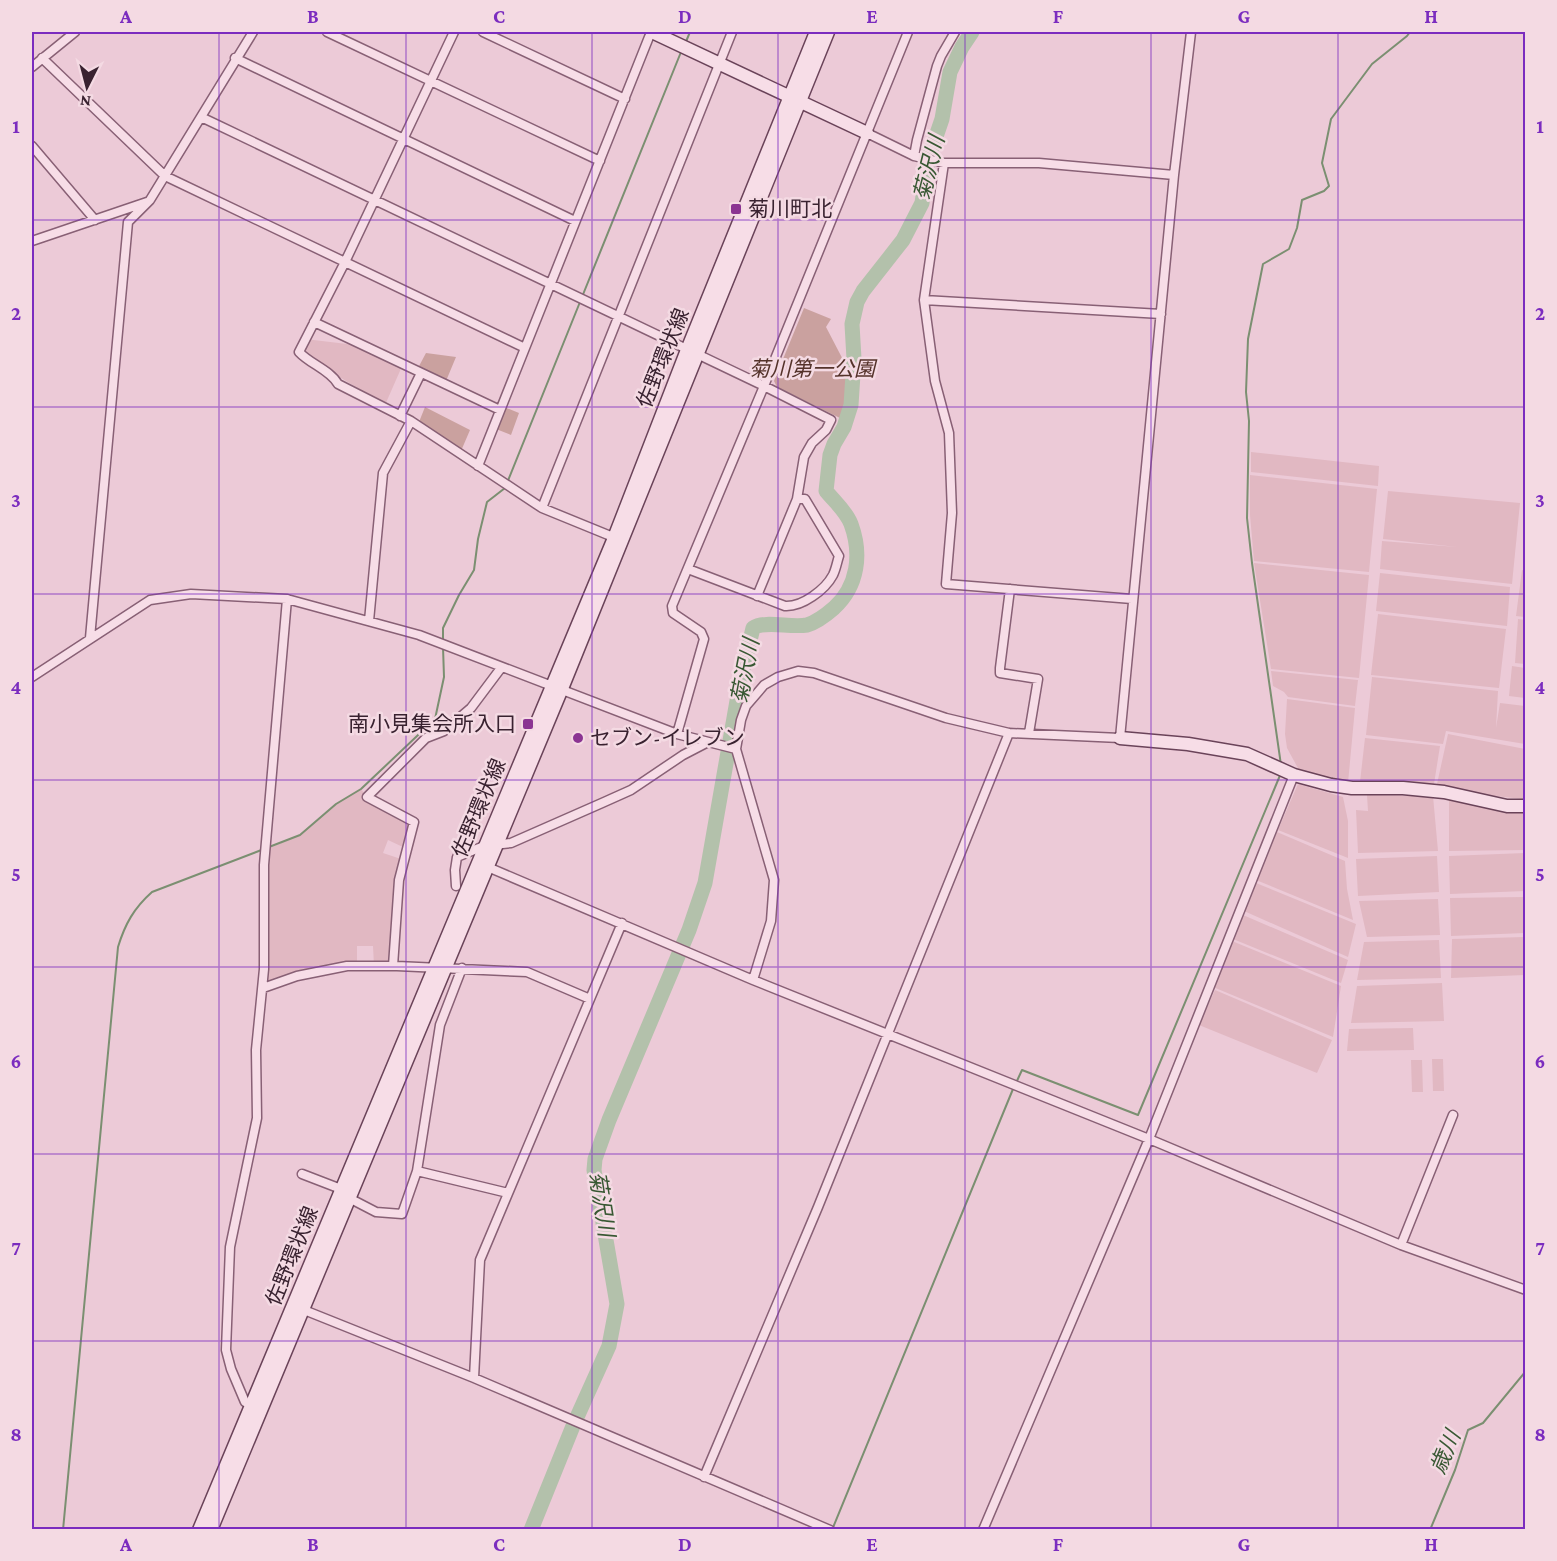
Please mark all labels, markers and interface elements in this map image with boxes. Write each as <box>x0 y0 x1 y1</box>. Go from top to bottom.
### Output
text: A <box>119 5 133 27</box>
text: B <box>307 5 319 27</box>
text: C <box>493 5 505 27</box>
text: D <box>678 5 692 27</box>
text: E <box>866 5 878 27</box>
text: F <box>1053 5 1064 27</box>
text: G <box>1238 5 1251 27</box>
text: H <box>1424 5 1438 27</box>
north arrow <box>57 57 117 117</box>
text: N <box>79 92 92 110</box>
text: 1 <box>12 115 20 137</box>
text: 1 <box>1536 115 1544 137</box>
water label: 菊沢川 <box>909 131 950 203</box>
place label: 菊川町北 <box>748 197 832 221</box>
marker: 菊川町北 <box>729 202 743 216</box>
text: 2 <box>11 302 21 324</box>
text: 2 <box>1535 302 1545 324</box>
street label: 佐野環状線 <box>632 305 694 411</box>
park label: 菊川第一公園 <box>749 357 878 381</box>
text: 3 <box>11 489 21 511</box>
text: 3 <box>1535 489 1545 511</box>
water label: 菊沢川 <box>726 634 764 706</box>
text: 4 <box>11 676 22 698</box>
text: 4 <box>1535 676 1546 698</box>
place label: 南小見集会所入口 <box>348 712 516 736</box>
marker: 南小見集会所入口 <box>521 717 535 731</box>
place label: セブン-イレブン <box>590 726 745 750</box>
marker: セブン-イレブン <box>571 731 585 745</box>
street label: 佐野環状線 <box>447 755 511 861</box>
text: 5 <box>11 863 21 885</box>
text: 5 <box>1535 863 1545 885</box>
text: 6 <box>11 1050 21 1072</box>
text: 6 <box>1535 1050 1545 1072</box>
water label: 菊沢川 <box>584 1169 620 1241</box>
street label: 佐野環状線 <box>261 1203 323 1309</box>
text: 7 <box>11 1237 21 1259</box>
text: 7 <box>1535 1237 1545 1259</box>
text: 8 <box>10 1423 22 1445</box>
text: 8 <box>1534 1423 1546 1445</box>
water label: 歳川 <box>1425 1425 1466 1477</box>
text: A <box>119 1533 133 1555</box>
text: B <box>307 1533 319 1555</box>
text: C <box>493 1533 505 1555</box>
text: D <box>678 1533 692 1555</box>
text: E <box>866 1533 878 1555</box>
text: F <box>1053 1533 1064 1555</box>
text: G <box>1238 1533 1251 1555</box>
text: H <box>1424 1533 1438 1555</box>

